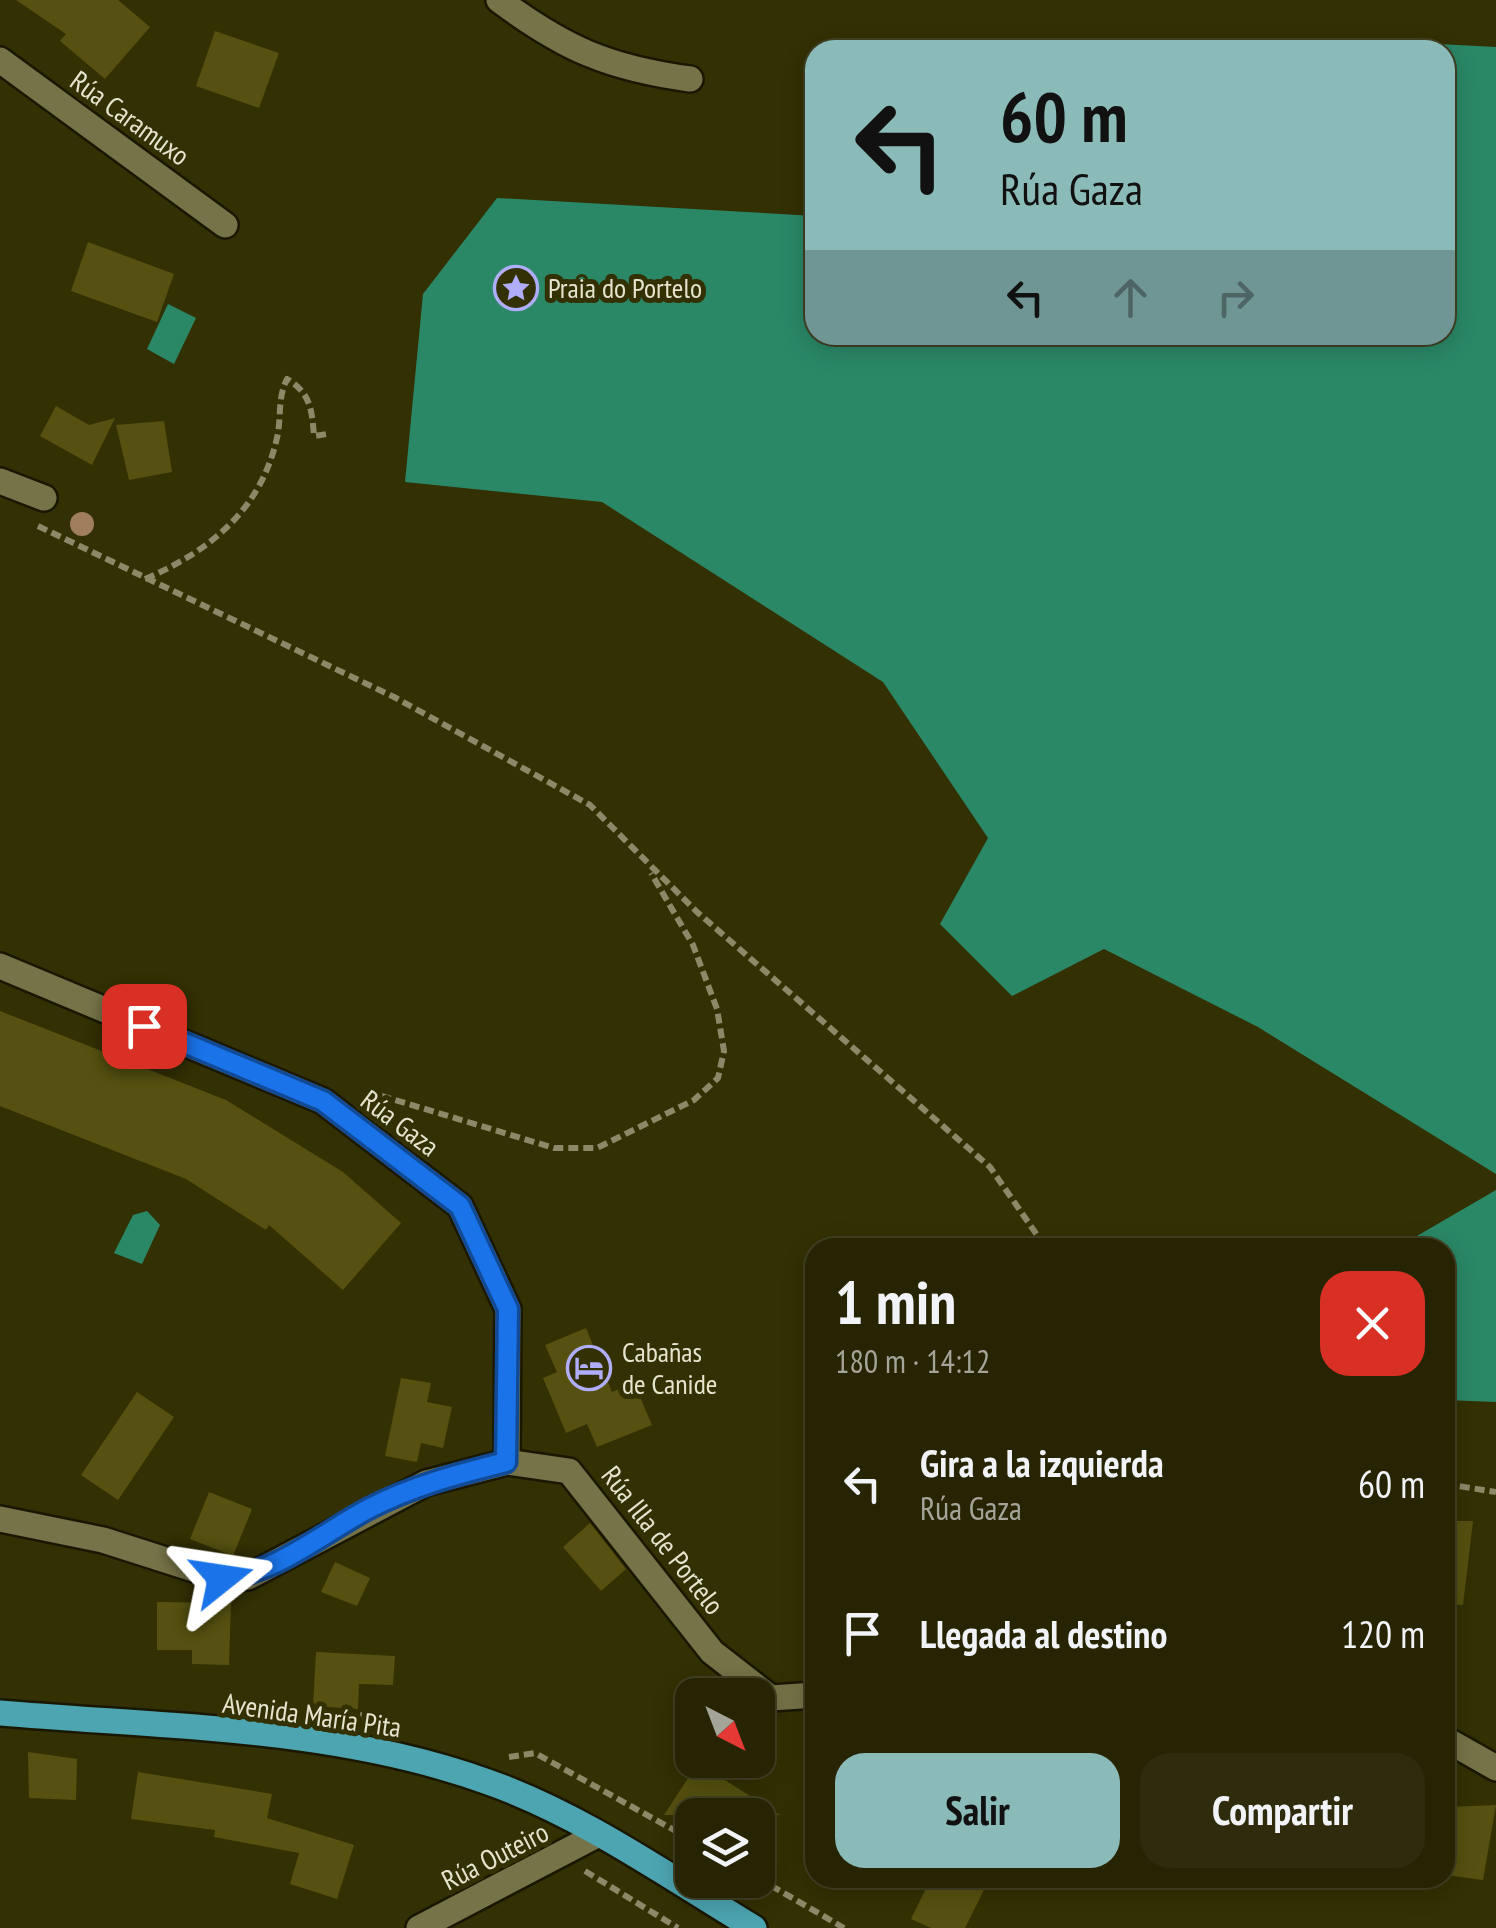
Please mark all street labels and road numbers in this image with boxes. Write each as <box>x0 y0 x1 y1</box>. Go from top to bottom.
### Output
street label: Rúa Caramuxo <box>63 62 197 173</box>
street label: Rúa Gaza <box>354 1081 447 1164</box>
street label: Rúa Illa de Portelo <box>594 1458 733 1622</box>
street label: Avenida María Pita <box>220 1684 404 1745</box>
street label: Rúa Outeiro <box>435 1813 554 1898</box>

